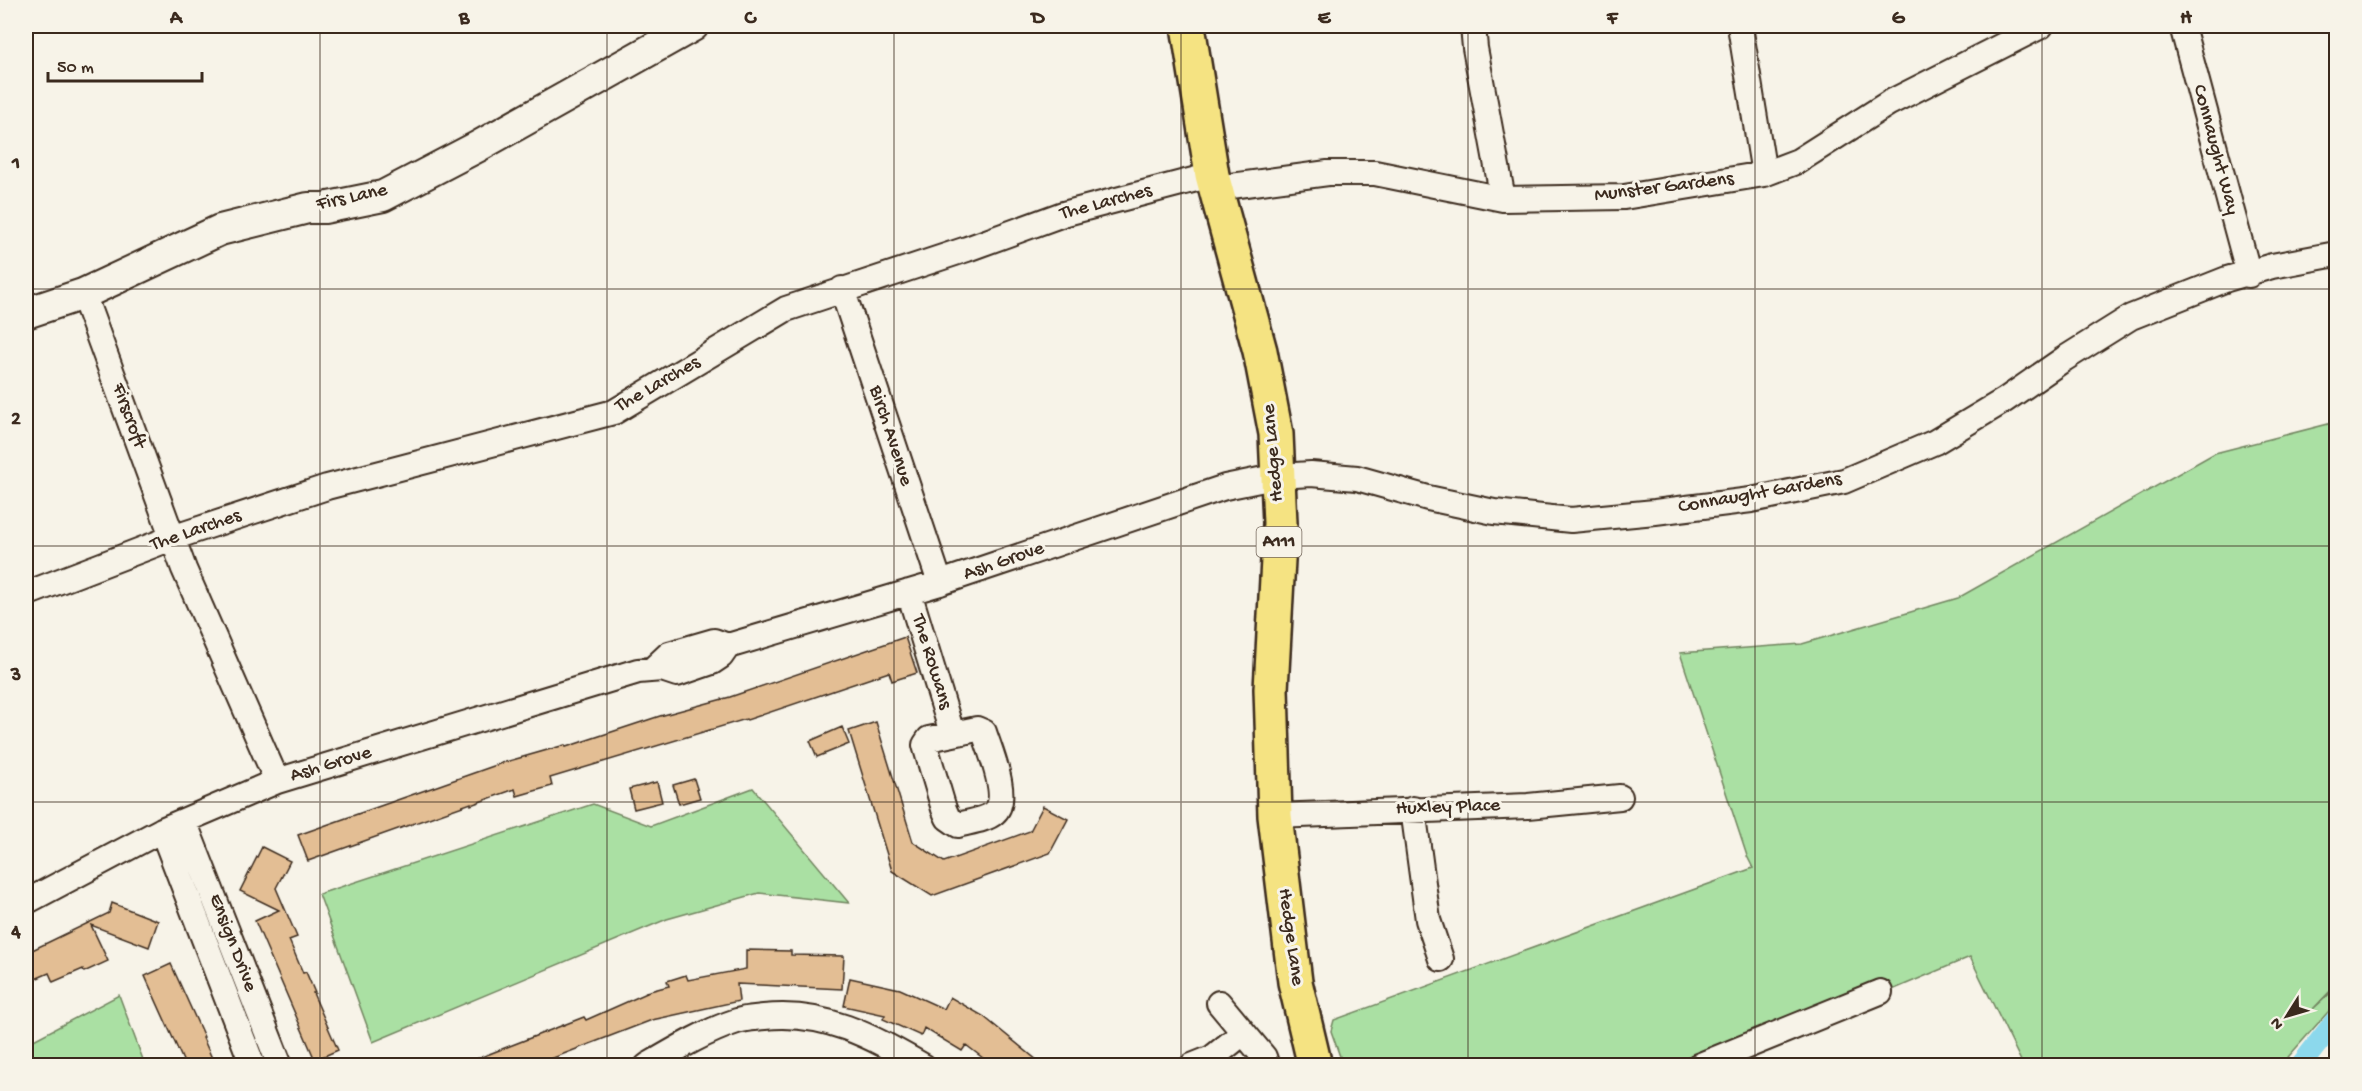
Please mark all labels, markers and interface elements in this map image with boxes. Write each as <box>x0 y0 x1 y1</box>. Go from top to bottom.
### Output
text: A <box>169 8 184 31</box>
text: B <box>458 8 470 31</box>
text: C <box>744 8 758 31</box>
text: D <box>1029 8 1045 31</box>
text: E <box>1318 8 1332 31</box>
text: F <box>1606 8 1619 31</box>
text: G <box>1892 8 1906 31</box>
text: H <box>2180 8 2192 31</box>
scale bar <box>48 45 202 83</box>
text: 50 m <box>57 58 94 79</box>
street label: Connaught Way <box>2187 82 2243 218</box>
text: 1 <box>11 153 20 176</box>
street label: Munster Gardens <box>1593 168 1736 208</box>
street label: Firs Lane <box>313 179 390 217</box>
street label: The Larches <box>1057 180 1155 227</box>
street label: The Larches <box>611 351 705 419</box>
street label: Firscroft <box>105 379 151 453</box>
street label: Birch Avenue <box>863 382 917 490</box>
street label: Hedge Lane <box>1258 402 1290 503</box>
text: 2 <box>11 409 21 432</box>
street label: Connaught Gardens <box>1677 468 1844 520</box>
street label: The Larches <box>147 505 245 558</box>
road number: A111 <box>1256 527 1302 557</box>
street label: Ash Grove <box>961 537 1048 587</box>
street label: The Rowans <box>905 611 956 713</box>
text: 3 <box>10 665 21 688</box>
street label: Ash Grove <box>288 742 375 788</box>
street label: Huxley Place <box>1395 795 1501 821</box>
street label: Hedge Lane <box>1272 887 1308 988</box>
street label: Ensign Drive <box>203 891 261 996</box>
text: 4 <box>10 922 21 945</box>
north arrow <box>2257 986 2317 1046</box>
text: N <box>2267 1013 2289 1033</box>

